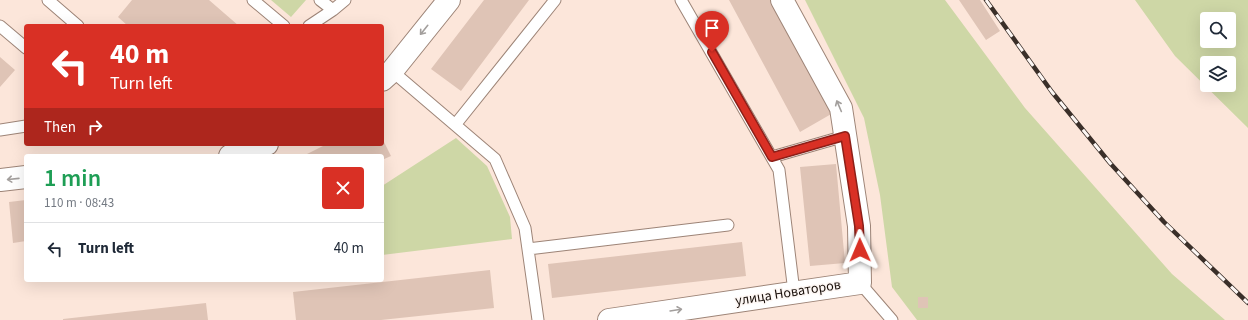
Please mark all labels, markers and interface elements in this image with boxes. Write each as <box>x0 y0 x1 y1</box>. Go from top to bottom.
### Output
pin <box>695 11 729 52</box>
map controls <box>1200 12 1236 92</box>
button: search <box>1200 12 1236 48</box>
icon: arrive <box>701 17 723 39</box>
one-way arrow <box>420 25 429 36</box>
text: 40 m <box>110 34 169 74</box>
icon: left <box>44 40 96 92</box>
button: layers <box>1200 56 1236 92</box>
text: Turn left <box>110 71 172 96</box>
one-way arrow <box>835 100 843 112</box>
icon: right <box>84 116 106 138</box>
text: Then <box>44 117 76 138</box>
text: 1 min <box>44 161 101 196</box>
button: close <box>322 167 364 209</box>
one-way arrow <box>7 175 20 182</box>
text: 110 m · 08:43 <box>44 194 114 212</box>
position arrow <box>839 229 881 271</box>
icon: left <box>44 238 66 260</box>
text: Turn left <box>78 238 134 259</box>
text: 40 m <box>334 238 364 259</box>
street label: улица Новаторов <box>734 275 842 311</box>
one-way arrow <box>669 306 682 314</box>

